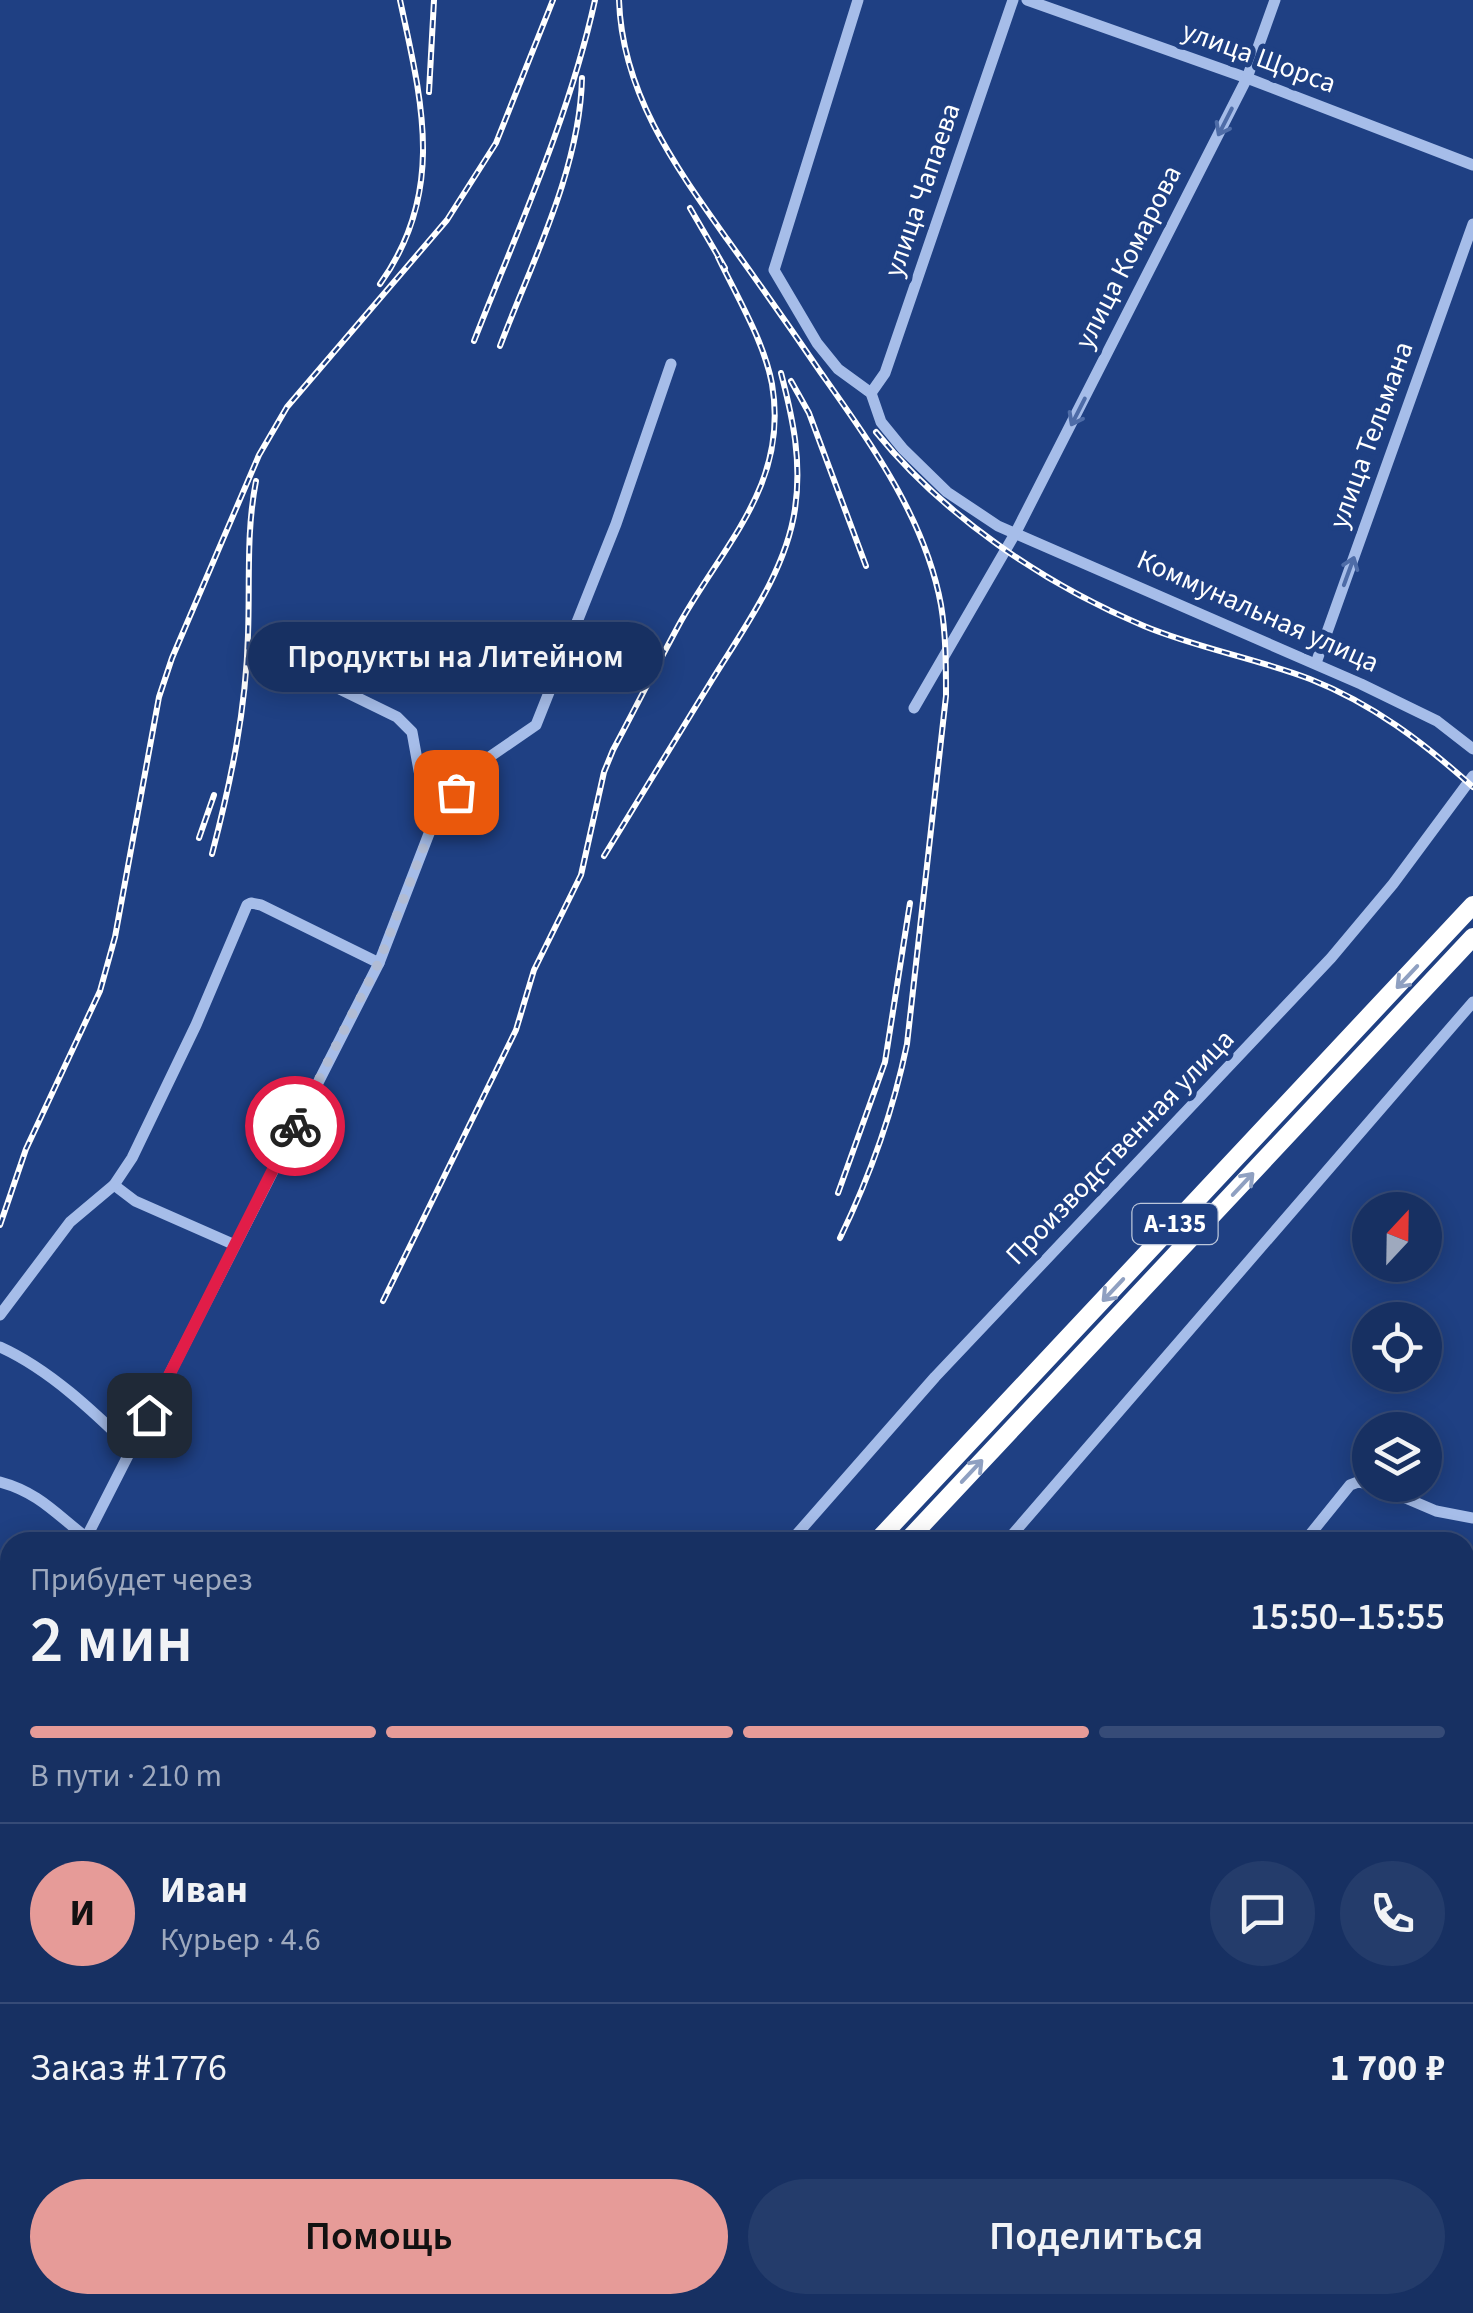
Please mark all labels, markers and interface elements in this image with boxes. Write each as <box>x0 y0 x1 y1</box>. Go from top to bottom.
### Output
street label: улица Щорса <box>1176 11 1342 103</box>
street label: улица Чапаева <box>874 98 970 282</box>
one-way arrow <box>1215 107 1234 137</box>
street label: улица Комарова <box>1065 158 1191 356</box>
street label: улица Тельмана <box>1319 336 1423 534</box>
one-way arrow <box>1067 396 1086 426</box>
street label: Коммунальная улица <box>1130 540 1386 682</box>
one-way arrow <box>1341 556 1359 587</box>
callout: Продукты на Литейном <box>248 622 664 692</box>
text: Продукты на Литейном <box>287 634 624 680</box>
pin <box>414 750 499 835</box>
icon: bag <box>429 765 484 820</box>
one-way arrow <box>1396 964 1419 989</box>
street label: Производственная улица <box>996 1020 1244 1274</box>
courier <box>245 1076 345 1176</box>
icon: bike <box>268 1099 323 1154</box>
one-way arrow <box>1231 1172 1254 1197</box>
north arrow <box>1352 1192 1442 1282</box>
map controls <box>1352 1192 1442 1502</box>
road number: А-135 <box>1132 1204 1218 1244</box>
one-way arrow <box>1101 1278 1125 1302</box>
button: locate <box>1352 1302 1442 1392</box>
pin <box>107 1373 192 1458</box>
icon: home <box>122 1388 177 1443</box>
button: layers <box>1352 1412 1442 1502</box>
one-way arrow <box>960 1460 984 1484</box>
text: Прибудет через <box>30 1557 253 1603</box>
text: 15:50–15:55 <box>1250 1590 1445 1644</box>
text: 2 мин <box>30 1594 193 1687</box>
text: В пути · 210 m <box>30 1753 222 1799</box>
button: chat <box>1210 1861 1315 1966</box>
button: phone <box>1340 1861 1445 1966</box>
text: Иван <box>160 1863 248 1917</box>
text: И <box>70 1886 95 1940</box>
text: Курьер · 4.6 <box>160 1917 321 1963</box>
text: Заказ #1776 <box>30 2041 227 2095</box>
text: 1 700 ₽ <box>1329 2041 1445 2095</box>
button: Помощь <box>30 2179 728 2294</box>
button: Поделиться <box>748 2179 1445 2294</box>

